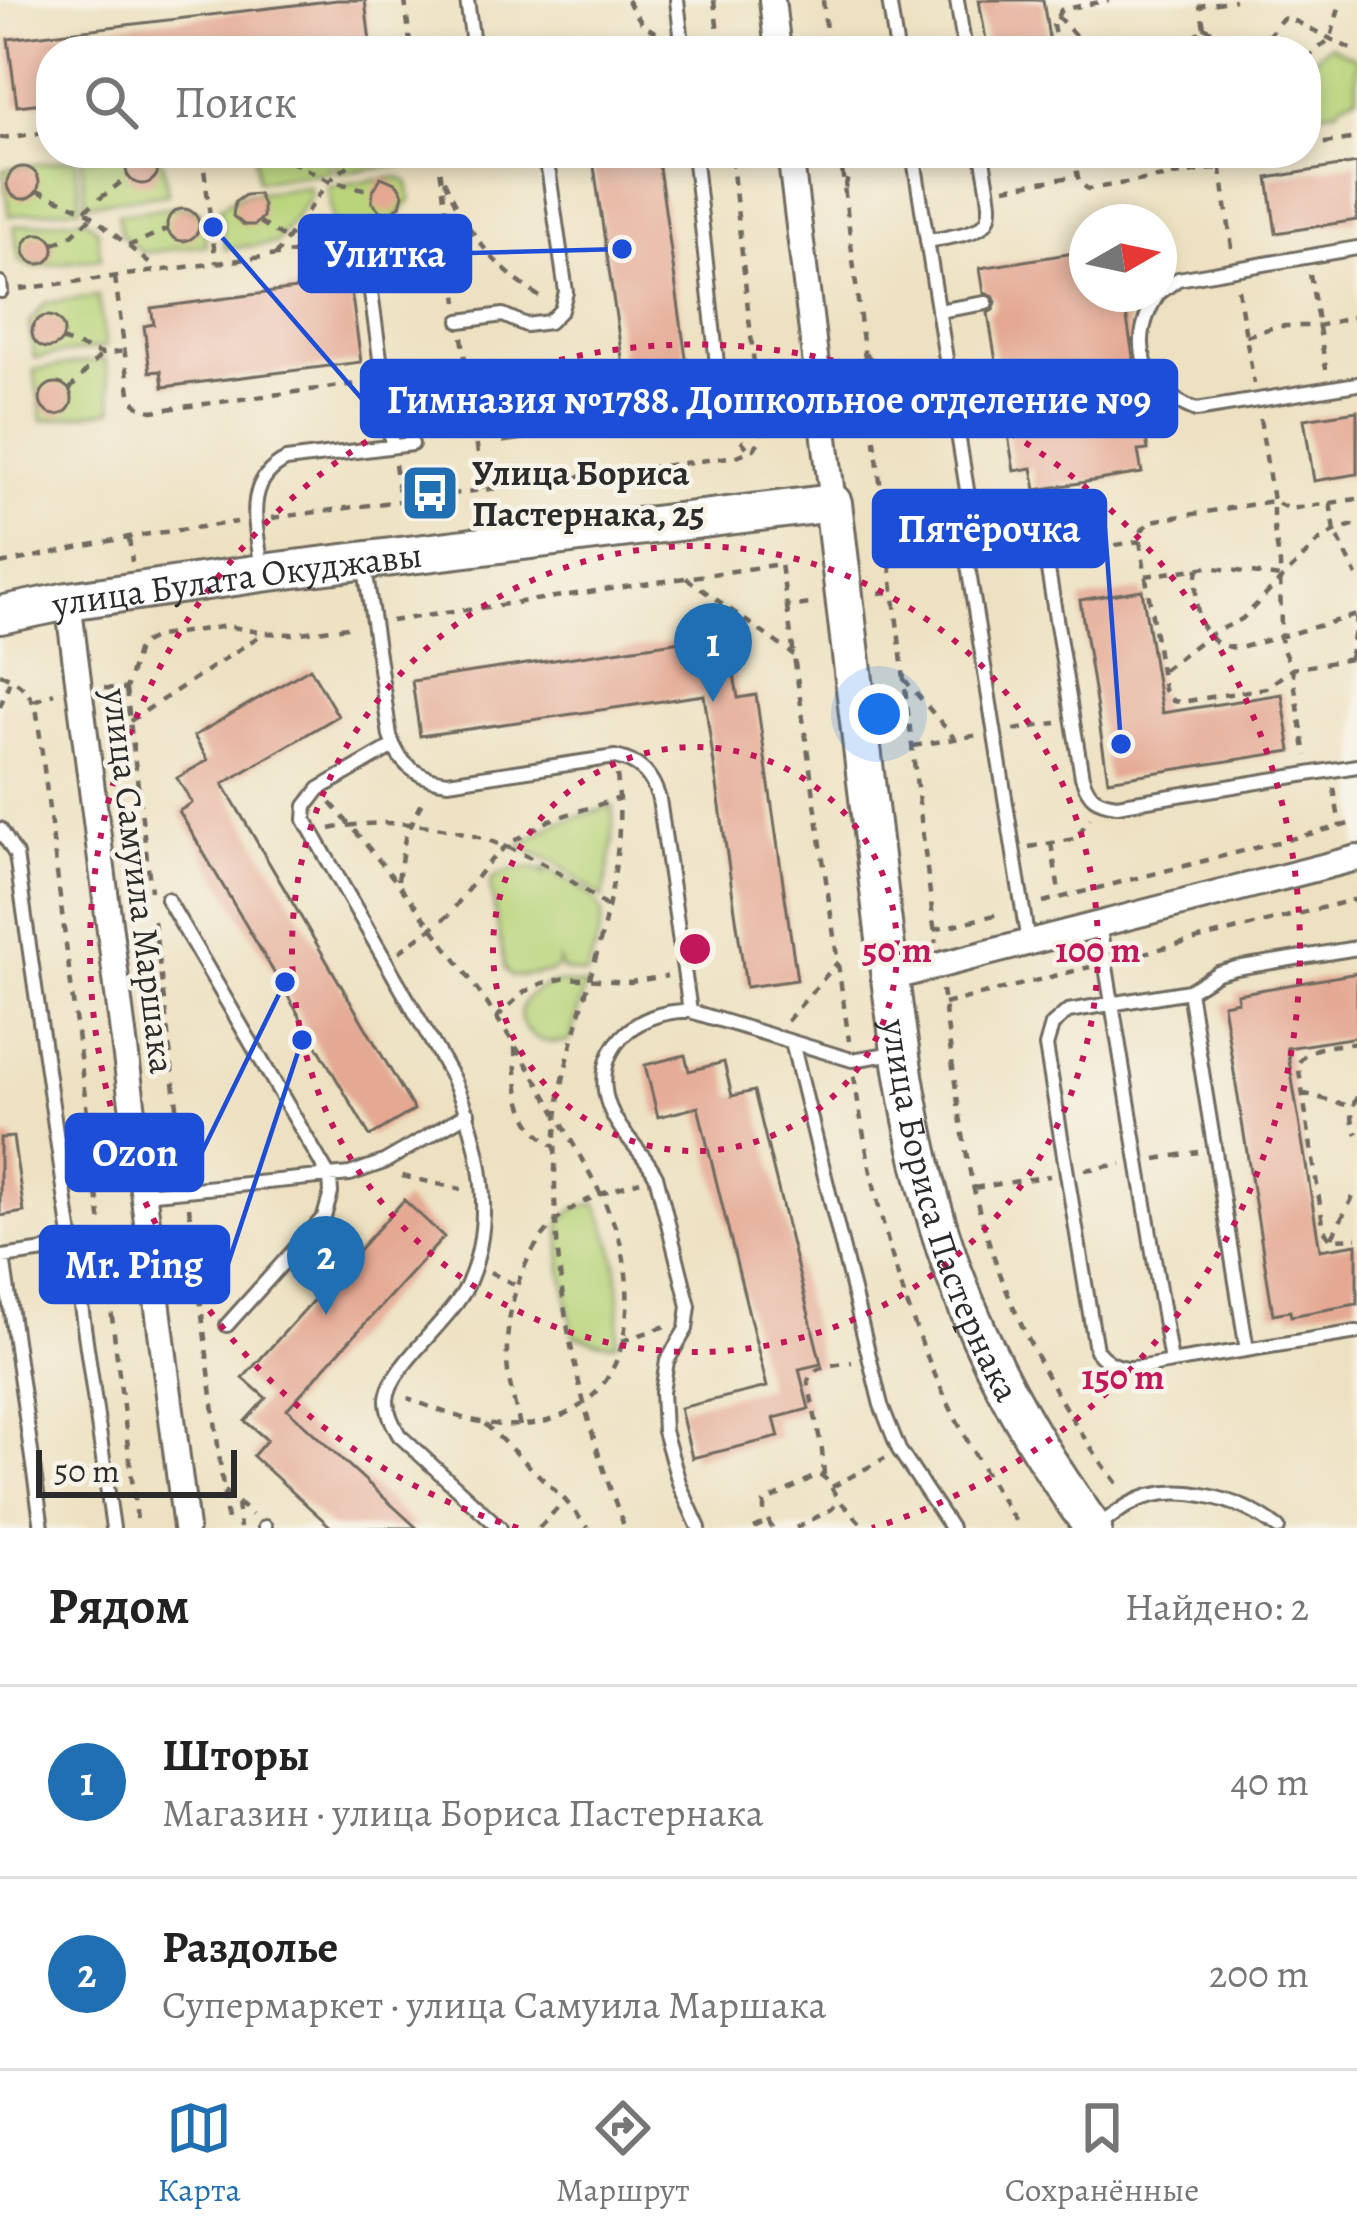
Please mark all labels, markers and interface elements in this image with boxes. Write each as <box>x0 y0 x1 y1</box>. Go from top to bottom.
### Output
search box <box>36 36 1321 168</box>
icon: search <box>78 69 144 135</box>
text: Поиск <box>174 71 297 133</box>
north arrow <box>1069 204 1177 312</box>
callout: Улитка <box>300 216 470 291</box>
text: Улитка <box>324 227 446 280</box>
callout: Гимназия №1788. Дошкольное отделение №9 <box>362 361 1176 436</box>
text: Гимназия №1788. Дошкольное отделение №9 <box>387 373 1151 426</box>
place label: Улица Бориса Пастернака, 25 <box>472 448 705 538</box>
bus stop icon: Улица Бориса Пастернака, 25 <box>399 462 461 524</box>
callout: Пятёрочка <box>874 491 1105 566</box>
text: Пятёрочка <box>898 502 1081 555</box>
street label: улица Булата Окуджавы <box>47 530 425 629</box>
pin: 1 <box>674 603 752 702</box>
your location <box>849 684 909 744</box>
street label: улица Самуила Маршака <box>91 685 187 1077</box>
text: 50 m <box>862 925 932 974</box>
text: 100 m <box>1055 925 1141 974</box>
centre of rings <box>674 928 716 970</box>
street label: улица Бориса Пастернака <box>871 1015 1032 1410</box>
callout: Ozon <box>67 1115 202 1190</box>
text: Ozon <box>92 1126 178 1179</box>
pin: 2 <box>287 1216 365 1315</box>
callout: Mr. Ping <box>41 1227 228 1302</box>
text: Mr. Ping <box>65 1238 203 1291</box>
text: 150 m <box>1082 1352 1164 1401</box>
scale bar <box>36 1444 237 1497</box>
text: 50 m <box>54 1448 120 1493</box>
text: Рядом <box>48 1571 190 1641</box>
text: Найдено: 2 <box>1125 1580 1309 1633</box>
text: Шторы <box>162 1724 310 1786</box>
text: 1 <box>80 1755 94 1808</box>
text: 40 m <box>1230 1755 1309 1808</box>
text: Магазин · улица Бориса Пастернака <box>162 1786 764 1839</box>
text: Раздолье <box>162 1916 338 1978</box>
text: 2 <box>78 1947 96 2000</box>
text: 200 m <box>1209 1947 1309 2000</box>
text: Супермаркет · улица Самуила Маршака <box>162 1978 826 2031</box>
tab: Карта <box>158 2095 241 2212</box>
tab: Маршрут <box>556 2095 690 2212</box>
tab: Сохранённые <box>1005 2095 1199 2212</box>

